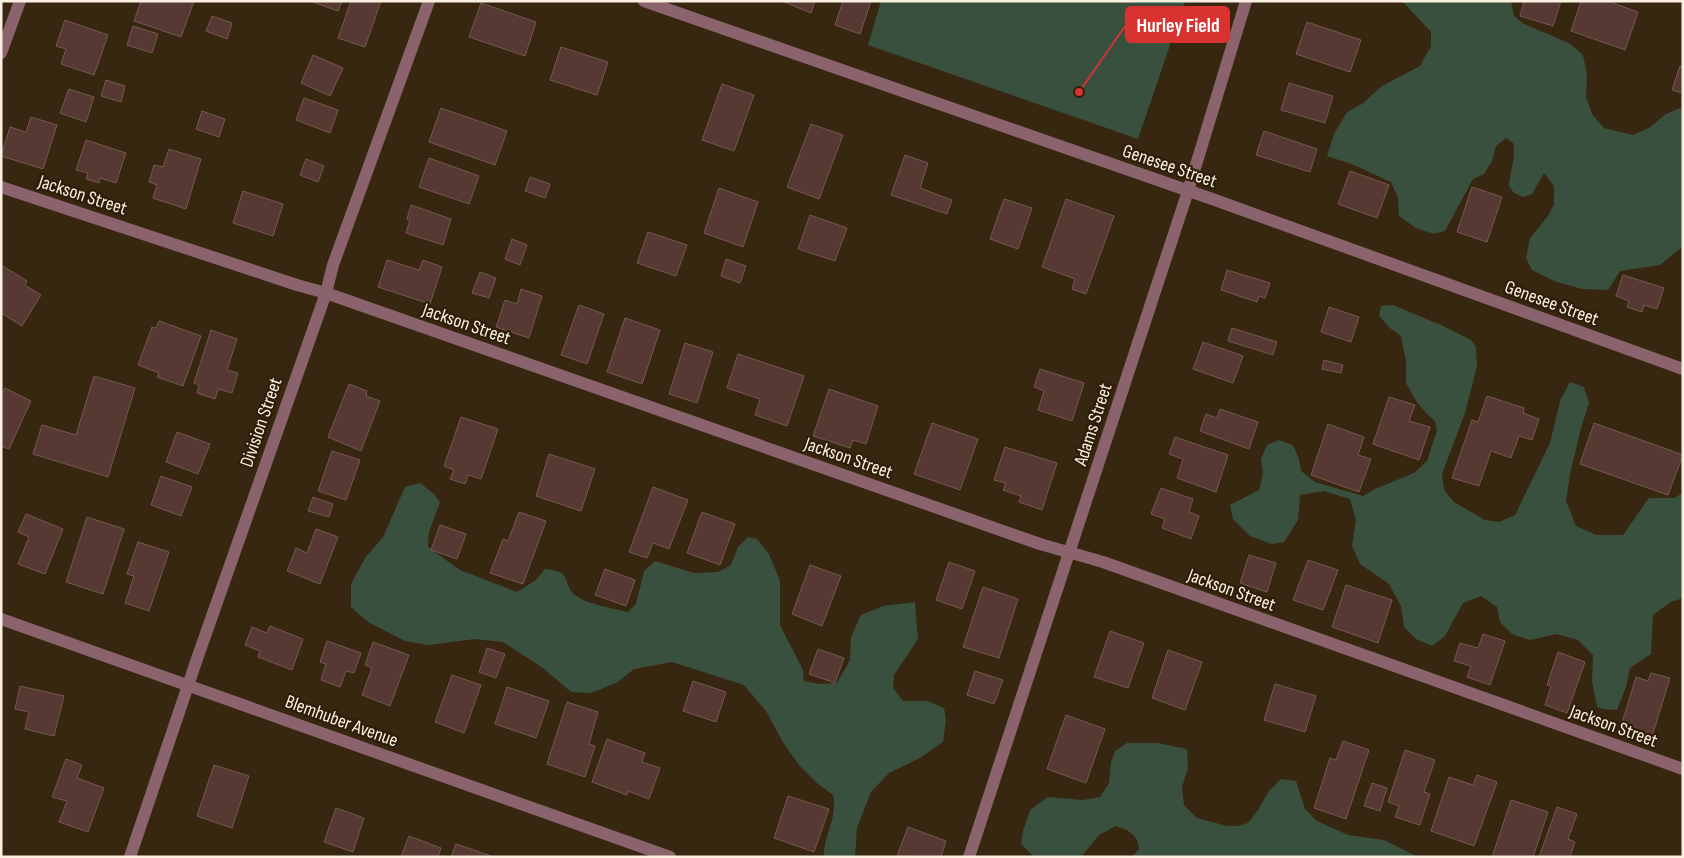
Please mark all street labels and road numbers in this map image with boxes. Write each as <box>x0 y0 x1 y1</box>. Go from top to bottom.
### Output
street label: Genesee Street <box>1119 140 1220 193</box>
street label: Jackson Street <box>34 170 130 221</box>
street label: Genesee Street <box>1501 276 1602 331</box>
street label: Jackson Street <box>418 298 514 350</box>
street label: Division Street <box>235 374 288 470</box>
street label: Adams Street <box>1069 380 1118 469</box>
street label: Jackson Street <box>800 432 896 484</box>
street label: Jackson Street <box>1183 564 1279 617</box>
street label: Blemhuber Avenue <box>282 690 401 752</box>
street label: Jackson Street <box>1565 700 1661 753</box>

